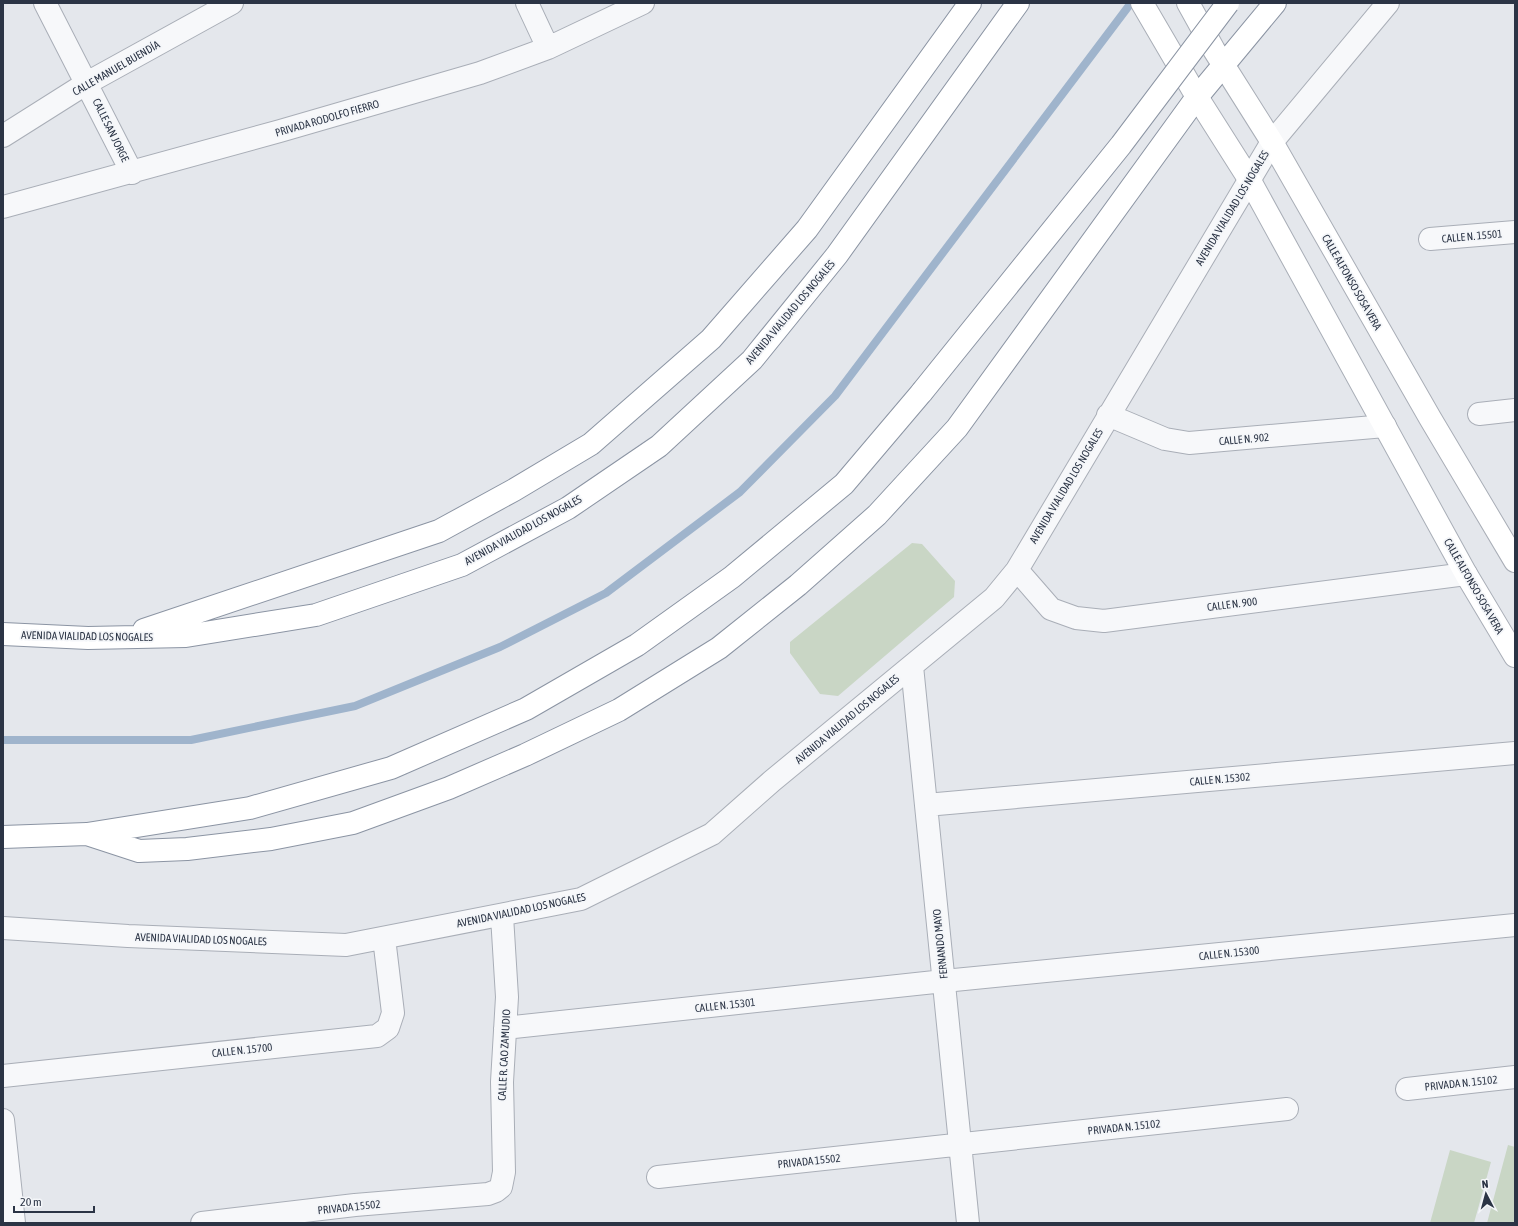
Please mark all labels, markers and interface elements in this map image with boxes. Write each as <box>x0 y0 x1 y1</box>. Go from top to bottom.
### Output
street label: CALLE MANUEL BUENDÍA <box>70 38 162 98</box>
street label: CALLE SAN JORGE <box>91 96 132 164</box>
street label: PRIVADA RODOLFO FIERRO <box>274 97 380 139</box>
street label: AVENIDA VIALIDAD LOS NOGALES <box>1193 148 1271 268</box>
street label: CALLE N. 15501 <box>1441 227 1503 245</box>
street label: CALLE ALFONSO SOSA VERA <box>1320 232 1385 332</box>
street label: AVENIDA VIALIDAD LOS NOGALES <box>743 257 837 366</box>
street label: AVENIDA VIALIDAD LOS NOGALES <box>1027 426 1105 546</box>
street label: CALLE N. 902 <box>1218 431 1270 447</box>
street label: AVENIDA VIALIDAD LOS NOGALES <box>462 493 584 567</box>
street label: CALLE ALFONSO SOSA VERA <box>1442 536 1507 636</box>
street label: CALLE N. 900 <box>1206 595 1258 613</box>
street label: AVENIDA VIALIDAD LOS NOGALES <box>21 629 153 643</box>
street label: AVENIDA VIALIDAD LOS NOGALES <box>793 672 902 766</box>
street label: CALLE N. 15302 <box>1189 770 1251 788</box>
street label: AVENIDA VIALIDAD LOS NOGALES <box>455 890 587 930</box>
street label: FERNANDO MAYO <box>930 908 950 980</box>
street label: AVENIDA VIALIDAD LOS NOGALES <box>135 931 267 947</box>
street label: CALLE N. 15300 <box>1198 944 1260 962</box>
street label: CALLE N. 15301 <box>694 996 756 1014</box>
street label: CALLE R. CAO ZAMUDIO <box>496 1009 512 1101</box>
street label: CALLE N. 15700 <box>211 1041 273 1059</box>
street label: PRIVADA N. 15102 <box>1424 1073 1498 1093</box>
street label: PRIVADA N. 15102 <box>1087 1117 1161 1137</box>
street label: PRIVADA 15502 <box>777 1152 841 1170</box>
north arrow <box>1466 1174 1506 1214</box>
text: N <box>1481 1178 1489 1190</box>
scale bar <box>14 1188 94 1214</box>
text: 20 m <box>20 1195 42 1209</box>
street label: PRIVADA 15502 <box>317 1198 381 1216</box>

